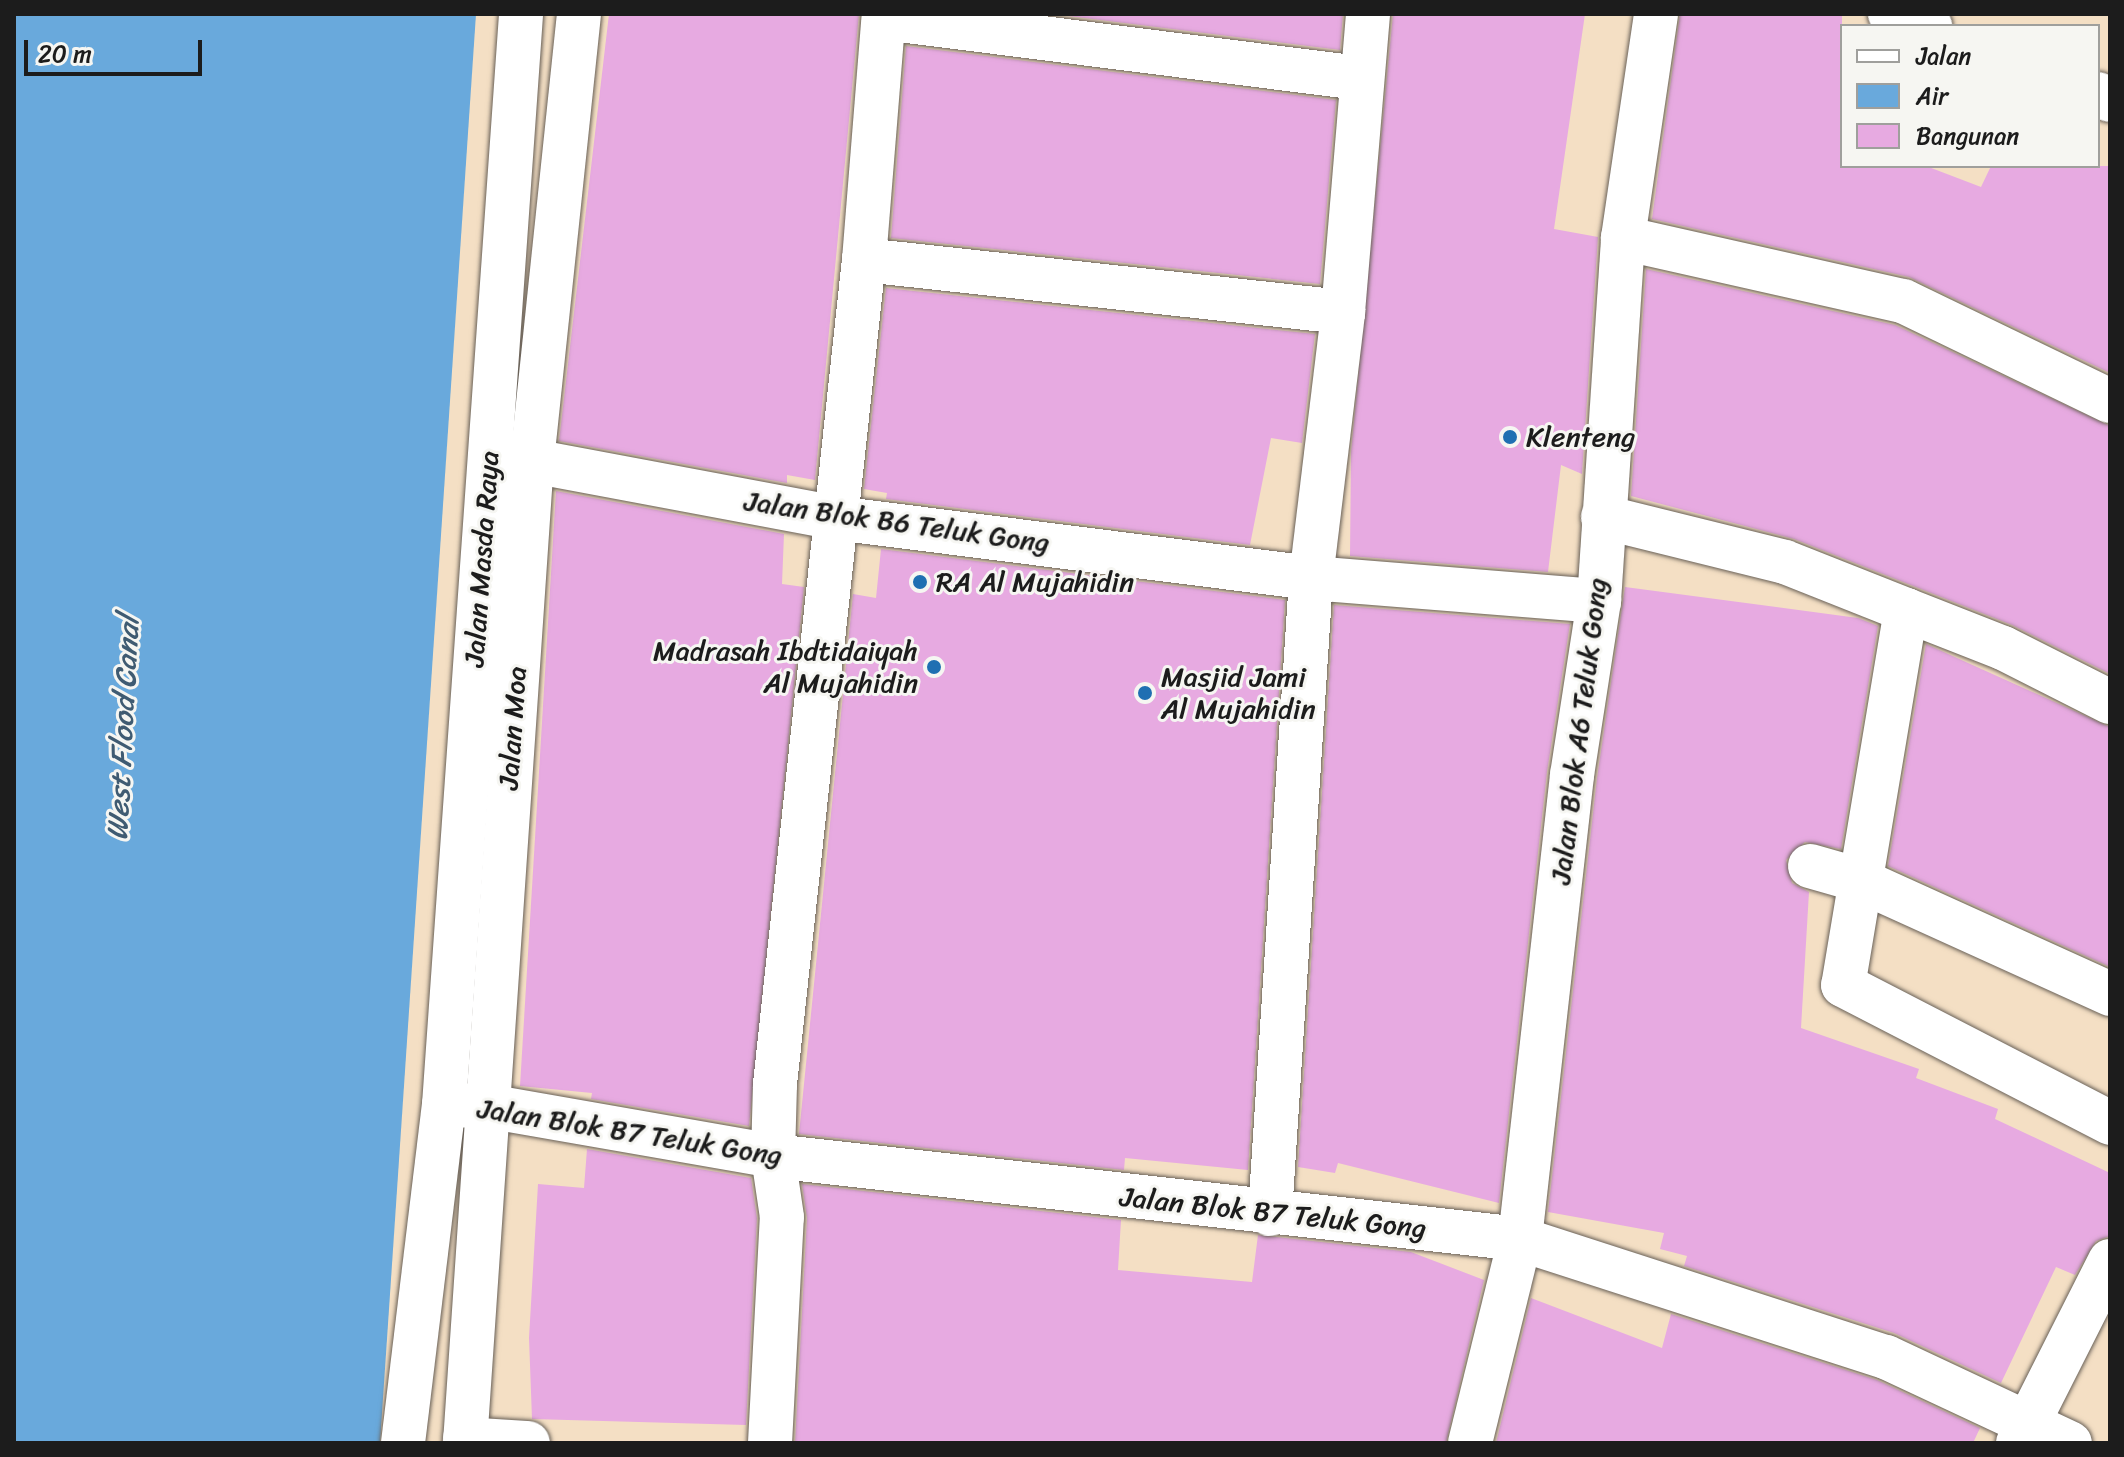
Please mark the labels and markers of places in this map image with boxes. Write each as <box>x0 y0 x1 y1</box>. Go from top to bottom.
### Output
place label: Klenteng <box>1526 420 1635 454</box>
marker: Klenteng <box>1501 428 1519 446</box>
place label: RA Al Mujahidin <box>936 565 1133 599</box>
marker: RA Al Mujahidin <box>911 573 929 591</box>
place label: Madrasah Ibdtidaiyah Al Mujahidin <box>653 634 918 700</box>
marker: Madrasah Ibdtidaiyah Al Mujahidin <box>925 658 943 676</box>
place label: Masjid Jami Al Mujahidin <box>1161 660 1316 726</box>
marker: Masjid Jami Al Mujahidin <box>1136 684 1154 702</box>

